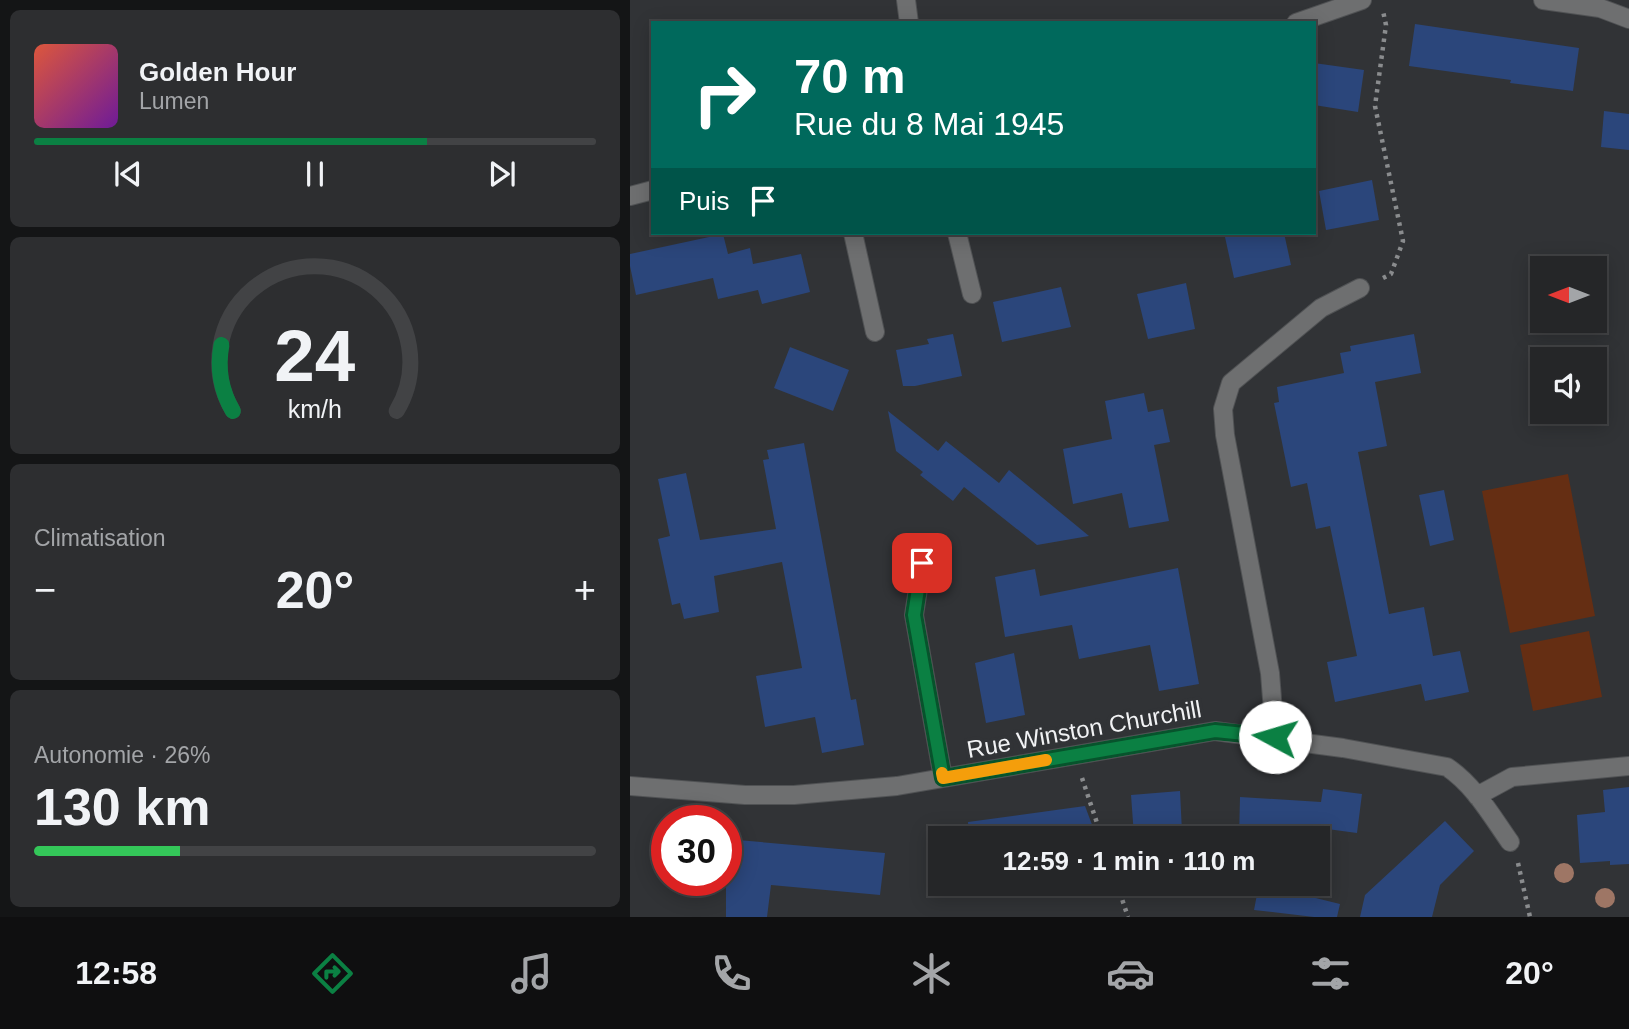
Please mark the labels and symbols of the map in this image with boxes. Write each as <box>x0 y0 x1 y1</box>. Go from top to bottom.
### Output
north arrow <box>1530 256 1606 332</box>
pin <box>892 533 952 593</box>
street label: Rue Winston Churchill <box>965 695 1203 763</box>
position arrow <box>1238 700 1312 774</box>
speed limit sign: 30 <box>651 805 742 896</box>

